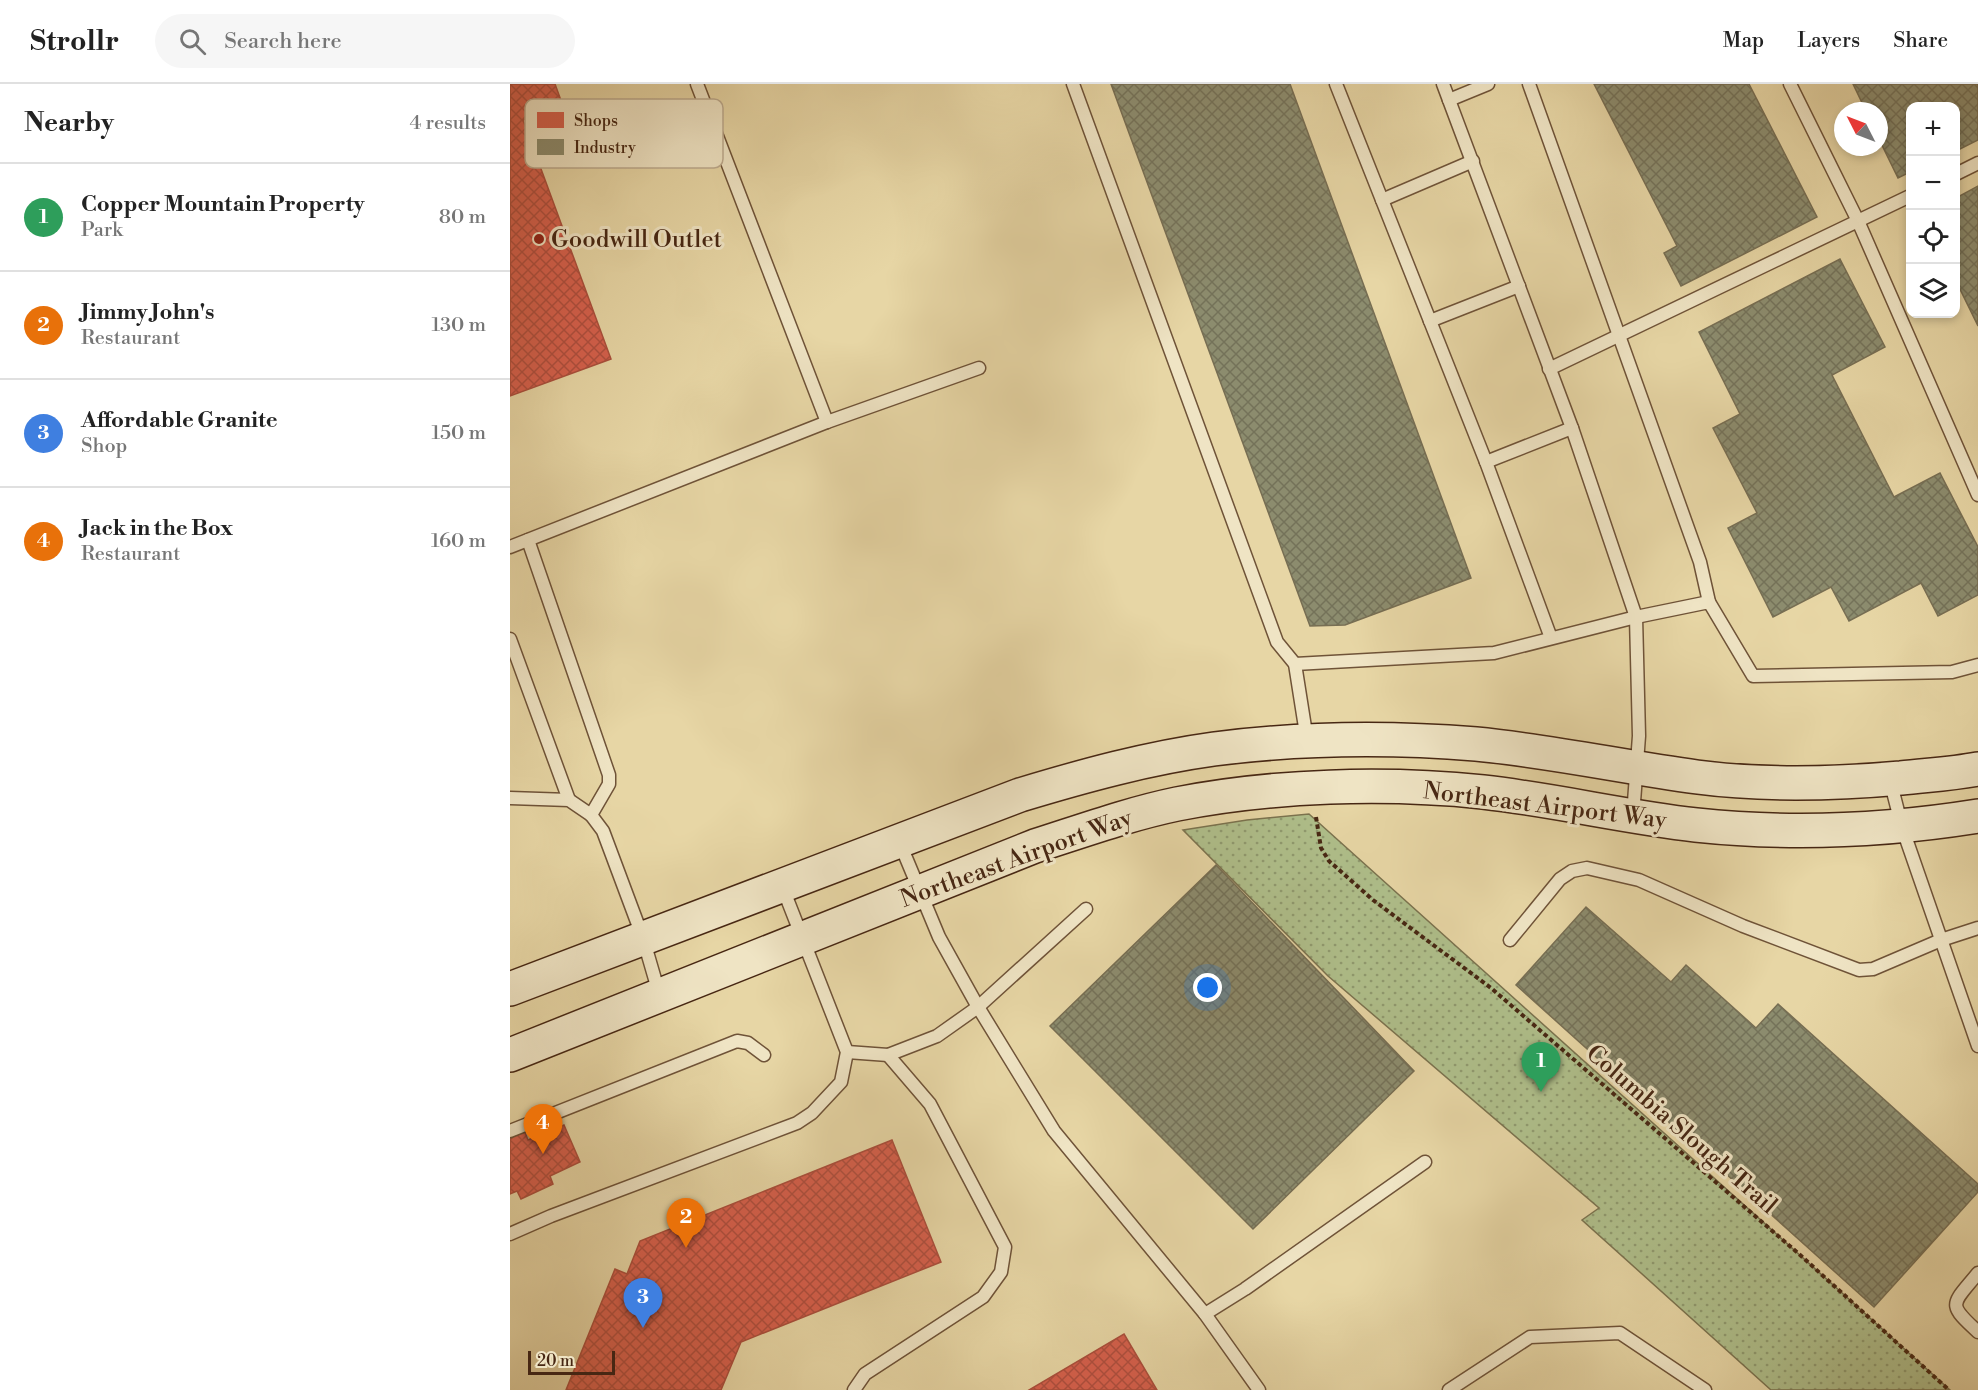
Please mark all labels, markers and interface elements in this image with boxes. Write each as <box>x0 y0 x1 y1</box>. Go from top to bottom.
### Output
search box <box>155 14 575 68</box>
text: Strollr <box>30 24 119 59</box>
icon: search <box>176 25 209 58</box>
text: Search here <box>224 28 342 55</box>
text: Map <box>1723 28 1764 54</box>
text: Layers <box>1797 28 1860 54</box>
text: Share <box>1893 28 1948 54</box>
legend <box>525 99 723 168</box>
north arrow <box>1834 102 1888 156</box>
map controls <box>1906 102 1960 318</box>
button: + <box>1906 102 1960 156</box>
text: Nearby <box>24 107 114 139</box>
text: 4 results <box>409 111 486 136</box>
text: Shops <box>574 111 618 131</box>
text: Industry <box>574 138 636 158</box>
button: − <box>1906 156 1960 210</box>
text: Copper Mountain Property <box>81 191 365 218</box>
text: 1 <box>39 205 48 230</box>
text: 80 m <box>439 205 486 230</box>
button: locate <box>1906 210 1960 264</box>
text: Park <box>81 218 123 243</box>
place label: Goodwill Outlet <box>551 225 723 255</box>
marker: Goodwill Outlet <box>532 232 546 246</box>
button: layers <box>1906 264 1960 318</box>
text: Jimmy John's <box>81 299 214 326</box>
text: 2 <box>37 313 50 338</box>
text: 130 m <box>431 313 486 338</box>
text: Restaurant <box>81 326 180 351</box>
text: Affordable Granite <box>81 407 278 434</box>
text: 3 <box>37 421 50 446</box>
text: 150 m <box>431 421 486 446</box>
text: Shop <box>81 434 127 459</box>
text: Jack in the Box <box>81 515 233 542</box>
text: 4 <box>37 529 50 554</box>
text: 160 m <box>431 529 486 554</box>
text: Restaurant <box>81 542 180 567</box>
street label: Northeast Airport Way <box>1422 776 1668 836</box>
street label: Northeast Airport Way <box>896 803 1137 915</box>
your location <box>1193 973 1222 1002</box>
street label: Columbia Slough Trail <box>1580 1039 1783 1221</box>
pin: 1 <box>1522 1042 1560 1092</box>
pin: 4 <box>524 1104 562 1154</box>
pin: 2 <box>666 1198 705 1248</box>
pin: 3 <box>624 1278 662 1328</box>
scale bar <box>528 1348 615 1376</box>
text: 20 m <box>537 1351 574 1371</box>

